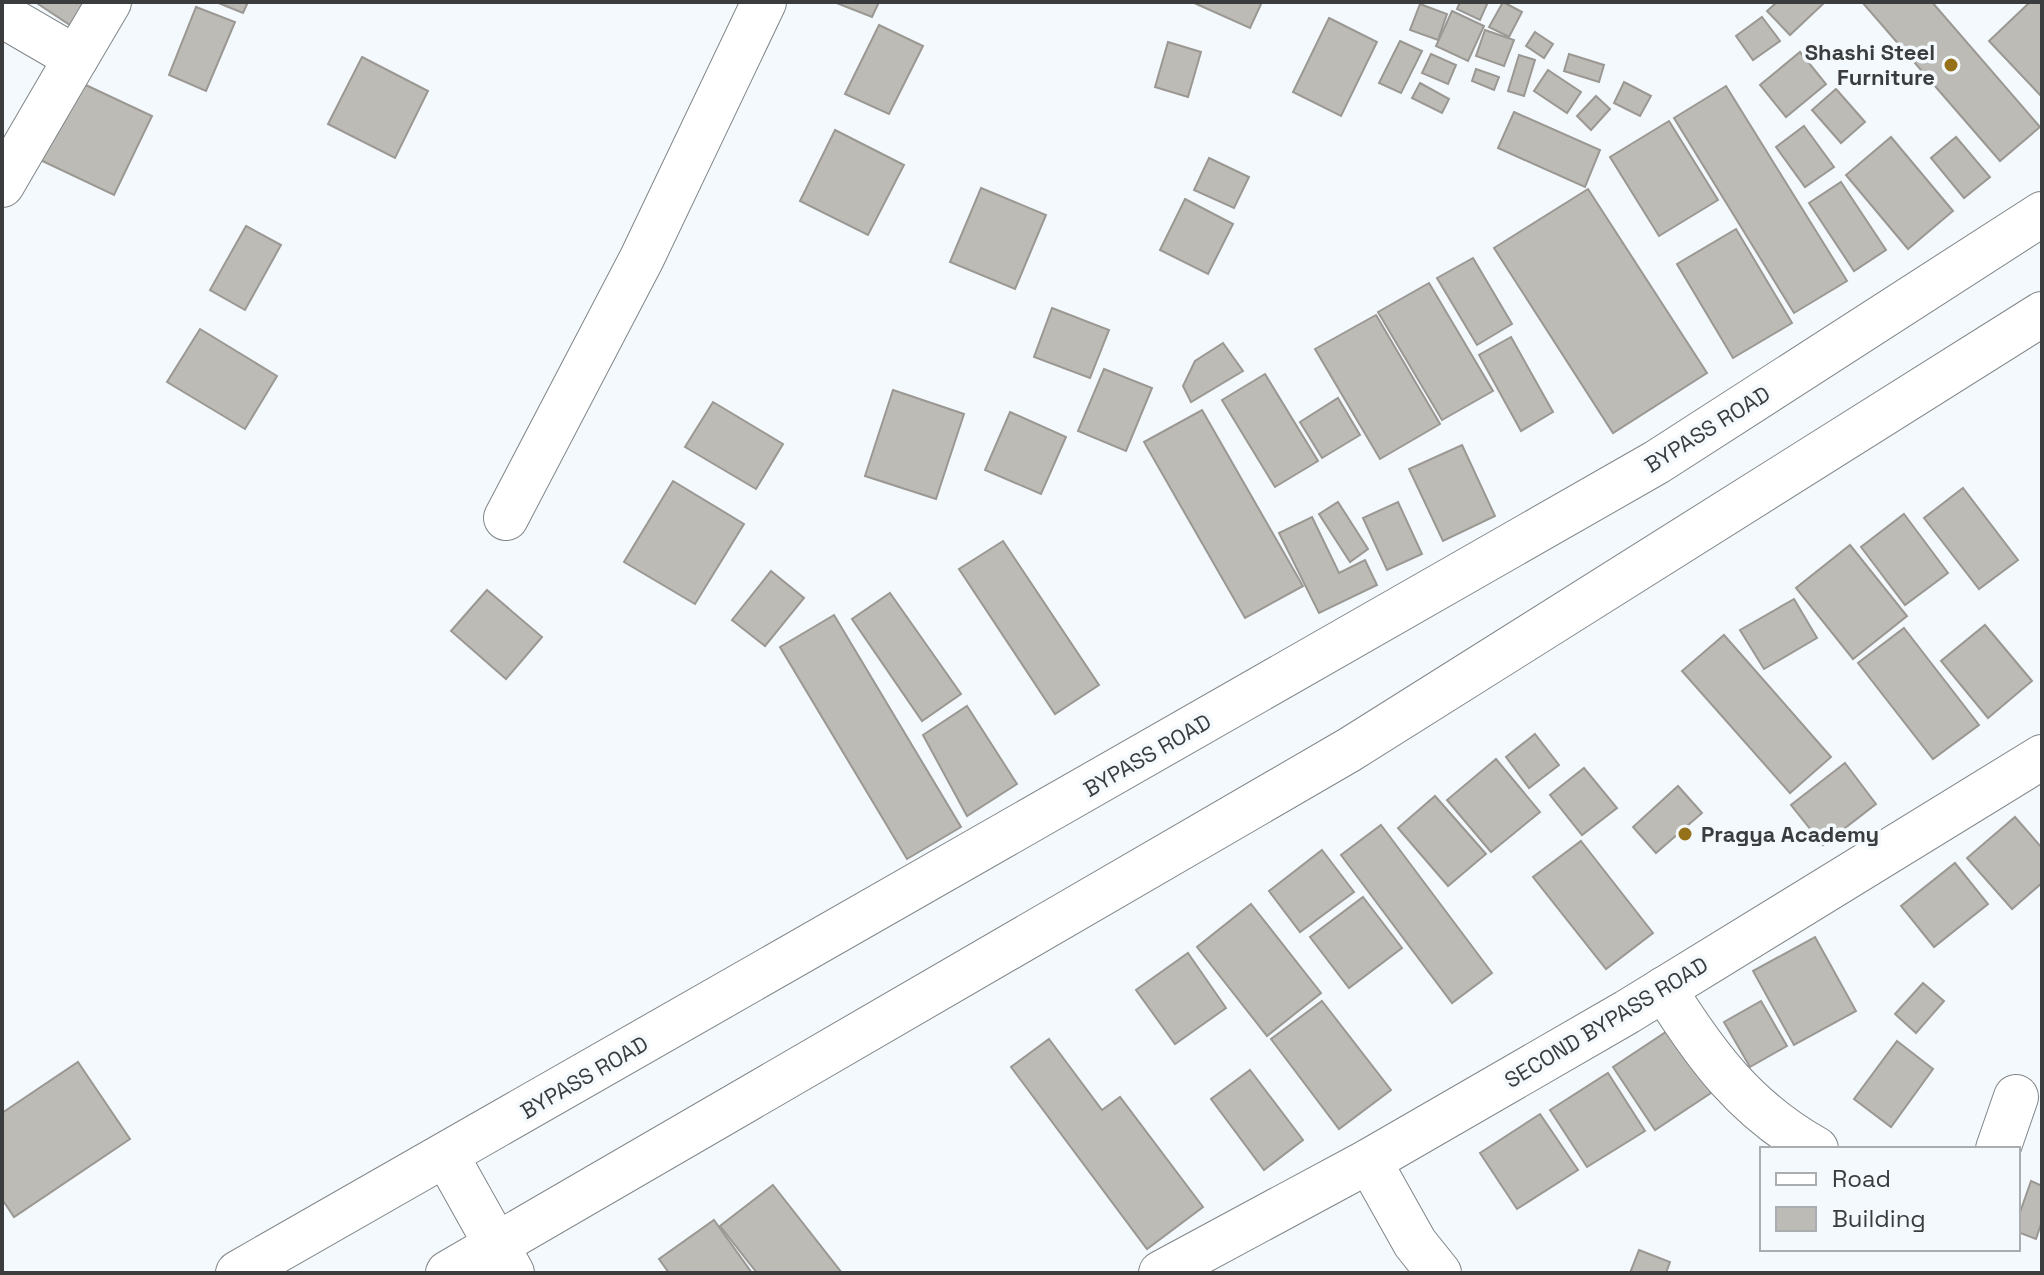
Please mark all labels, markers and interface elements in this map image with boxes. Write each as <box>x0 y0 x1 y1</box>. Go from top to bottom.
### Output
place label: Shashi Steel Furniture <box>1805 38 1935 91</box>
marker: Shashi Steel Furniture <box>1942 56 1960 74</box>
street label: BYPASS ROAD <box>1639 379 1775 479</box>
street label: BYPASS ROAD <box>1078 707 1216 803</box>
place label: Pragya Academy <box>1701 820 1879 848</box>
marker: Pragya Academy <box>1676 825 1694 843</box>
street label: SECOND BYPASS ROAD <box>1499 950 1713 1094</box>
street label: BYPASS ROAD <box>515 1029 653 1125</box>
legend <box>1760 1147 2020 1251</box>
text: Road <box>1832 1163 1891 1194</box>
text: Building <box>1832 1203 1926 1234</box>

